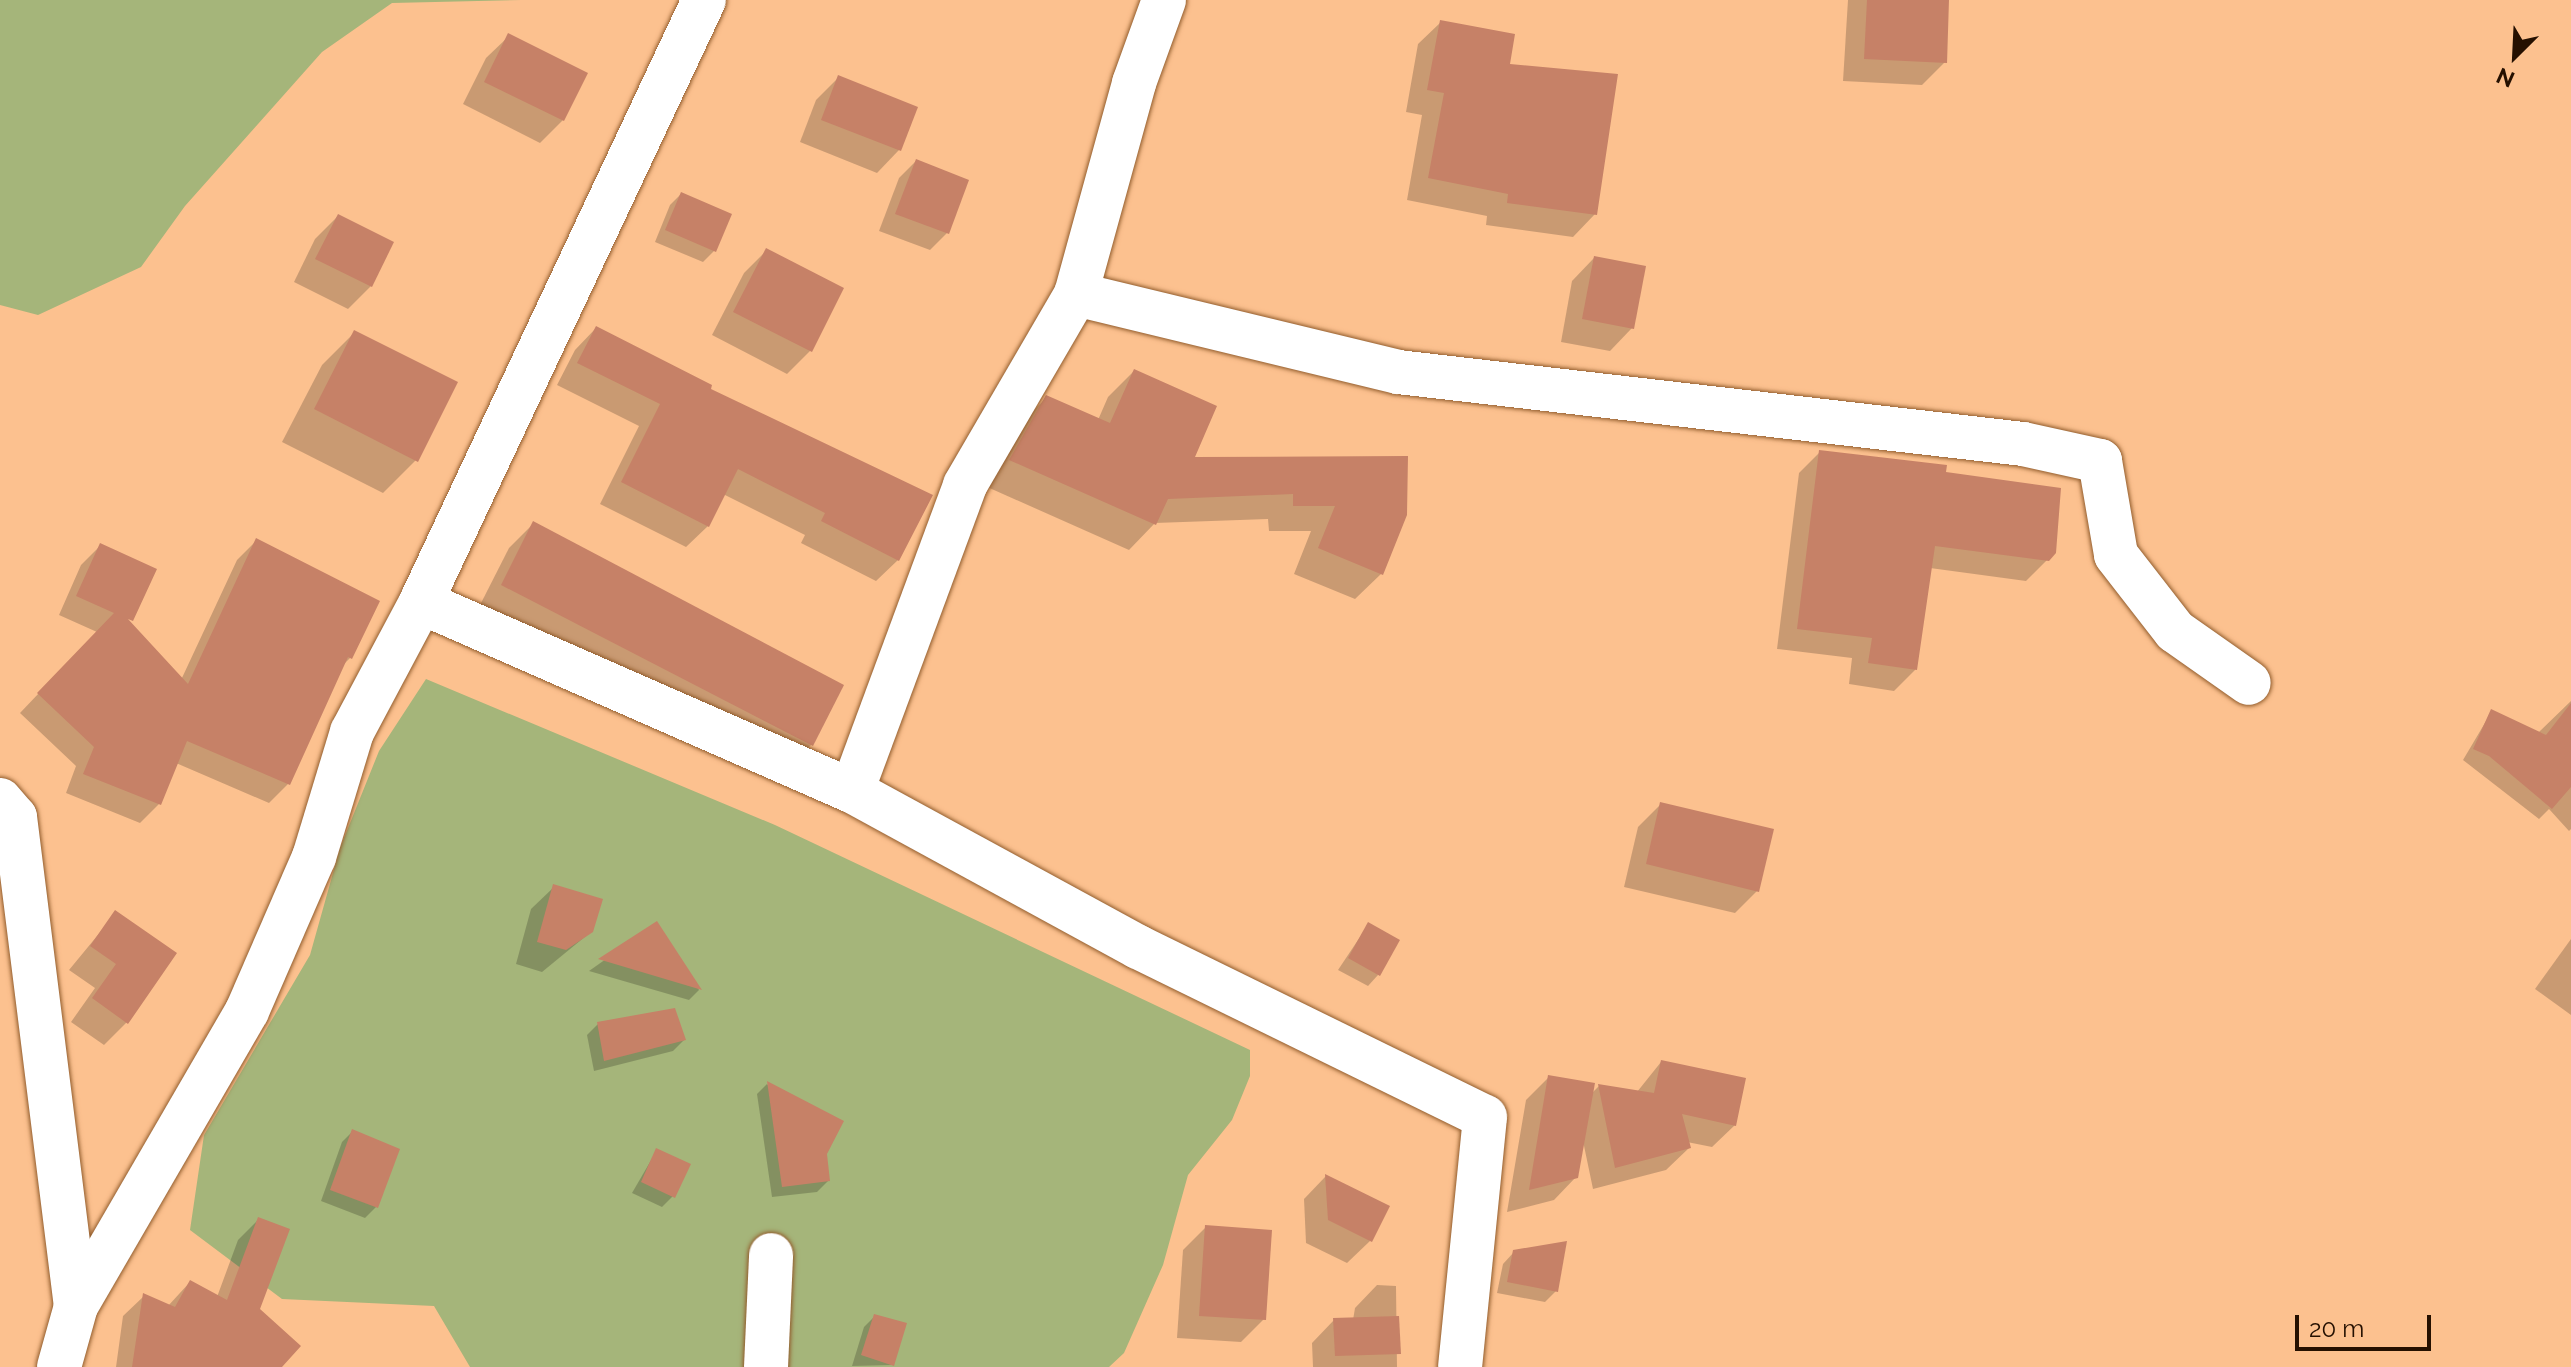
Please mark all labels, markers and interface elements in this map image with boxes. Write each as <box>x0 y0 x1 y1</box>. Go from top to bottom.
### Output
north arrow <box>2475 16 2555 96</box>
text: N <box>2492 63 2518 93</box>
scale bar <box>2299 1299 2435 1349</box>
text: 20 m <box>2309 1314 2364 1343</box>

